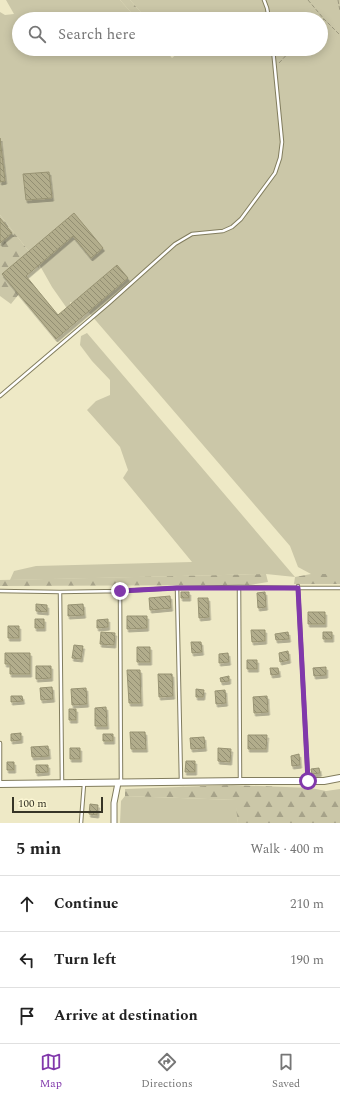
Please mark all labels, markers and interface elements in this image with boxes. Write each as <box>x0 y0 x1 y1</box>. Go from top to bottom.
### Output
search box <box>12 12 328 56</box>
icon: search <box>26 23 48 45</box>
text: Search here <box>58 23 136 46</box>
route end <box>111 582 129 600</box>
route start <box>299 772 317 790</box>
scale bar <box>12 795 103 814</box>
text: 100 m <box>18 795 47 812</box>
text: 5 min <box>16 836 61 862</box>
text: Walk · 400 m <box>250 839 324 859</box>
text: Continue <box>54 892 119 915</box>
icon: ahead <box>16 893 38 915</box>
text: 210 m <box>290 894 324 914</box>
text: Turn left <box>54 948 116 971</box>
icon: left <box>16 949 38 971</box>
text: 190 m <box>290 950 324 970</box>
text: Arrive at destination <box>54 1004 198 1027</box>
icon: arrive <box>16 1005 38 1027</box>
tab: Map <box>40 1051 62 1092</box>
tab: Directions <box>141 1051 193 1092</box>
tab: Saved <box>272 1051 300 1092</box>

